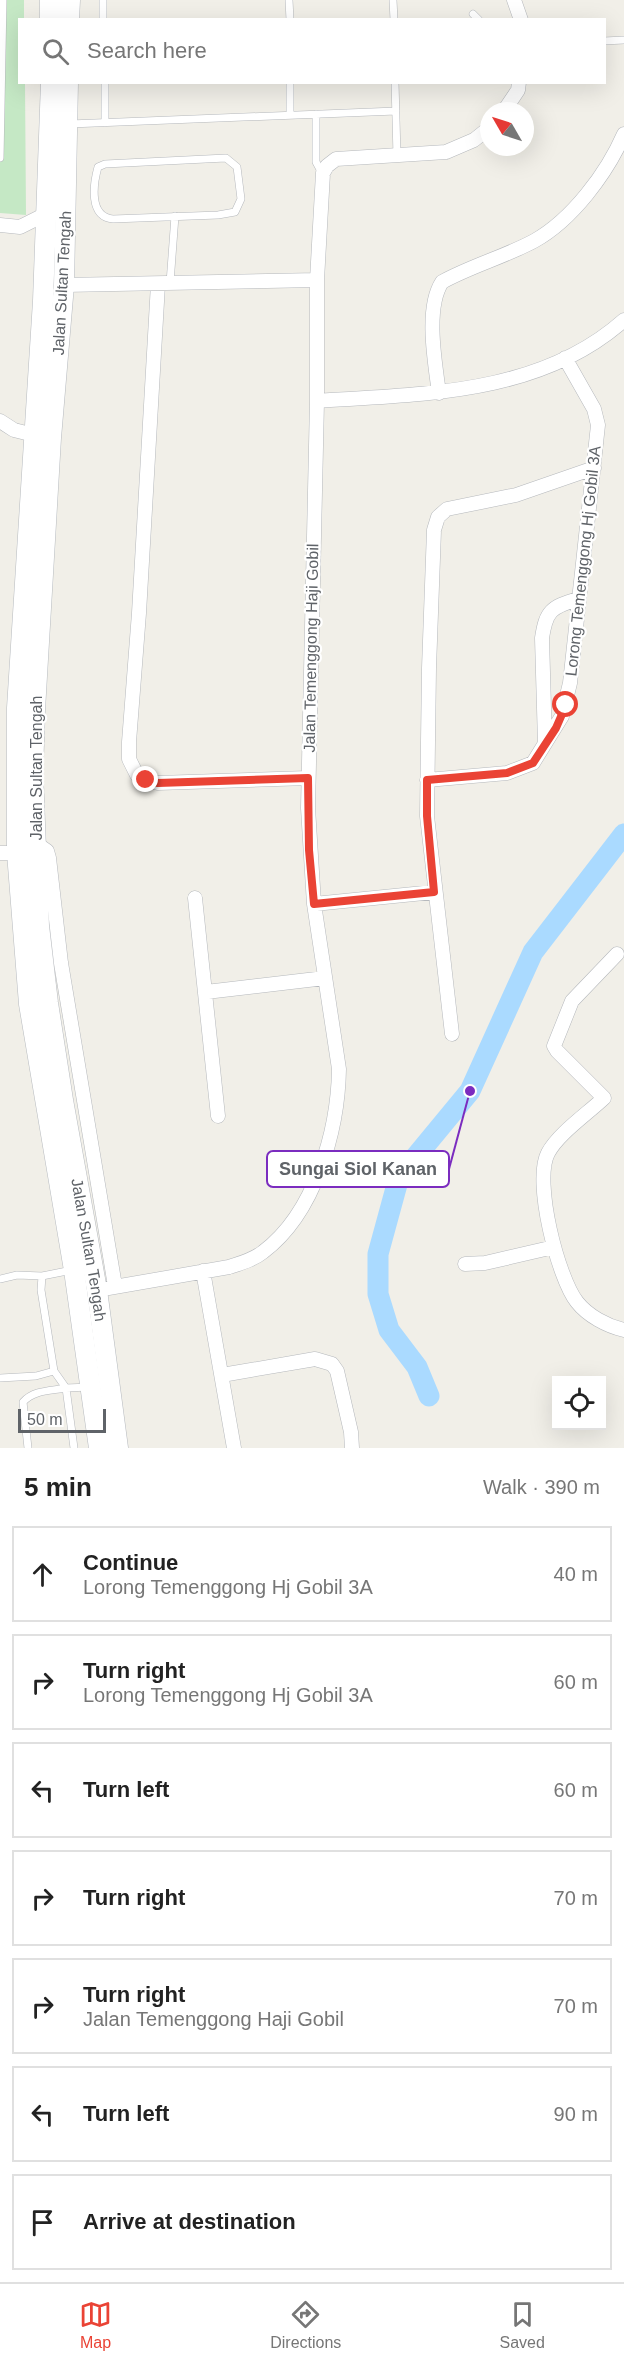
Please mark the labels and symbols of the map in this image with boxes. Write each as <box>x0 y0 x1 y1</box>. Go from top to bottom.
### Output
north arrow <box>480 102 534 156</box>
street label: Jalan Sultan Tengah <box>50 210 74 356</box>
street label: Lorong Temenggong Hj Gobil 3A <box>562 444 604 677</box>
street label: Jalan Temenggong Haji Gobil <box>301 544 321 752</box>
route start <box>552 691 578 717</box>
street label: Jalan Sultan Tengah <box>28 696 45 840</box>
route end <box>132 766 158 792</box>
callout: Sungai Siol Kanan <box>267 1151 449 1187</box>
text: Sungai Siol Kanan <box>279 1159 437 1179</box>
street label: Jalan Sultan Tengah <box>69 1177 110 1322</box>
scale bar <box>18 1406 106 1434</box>

